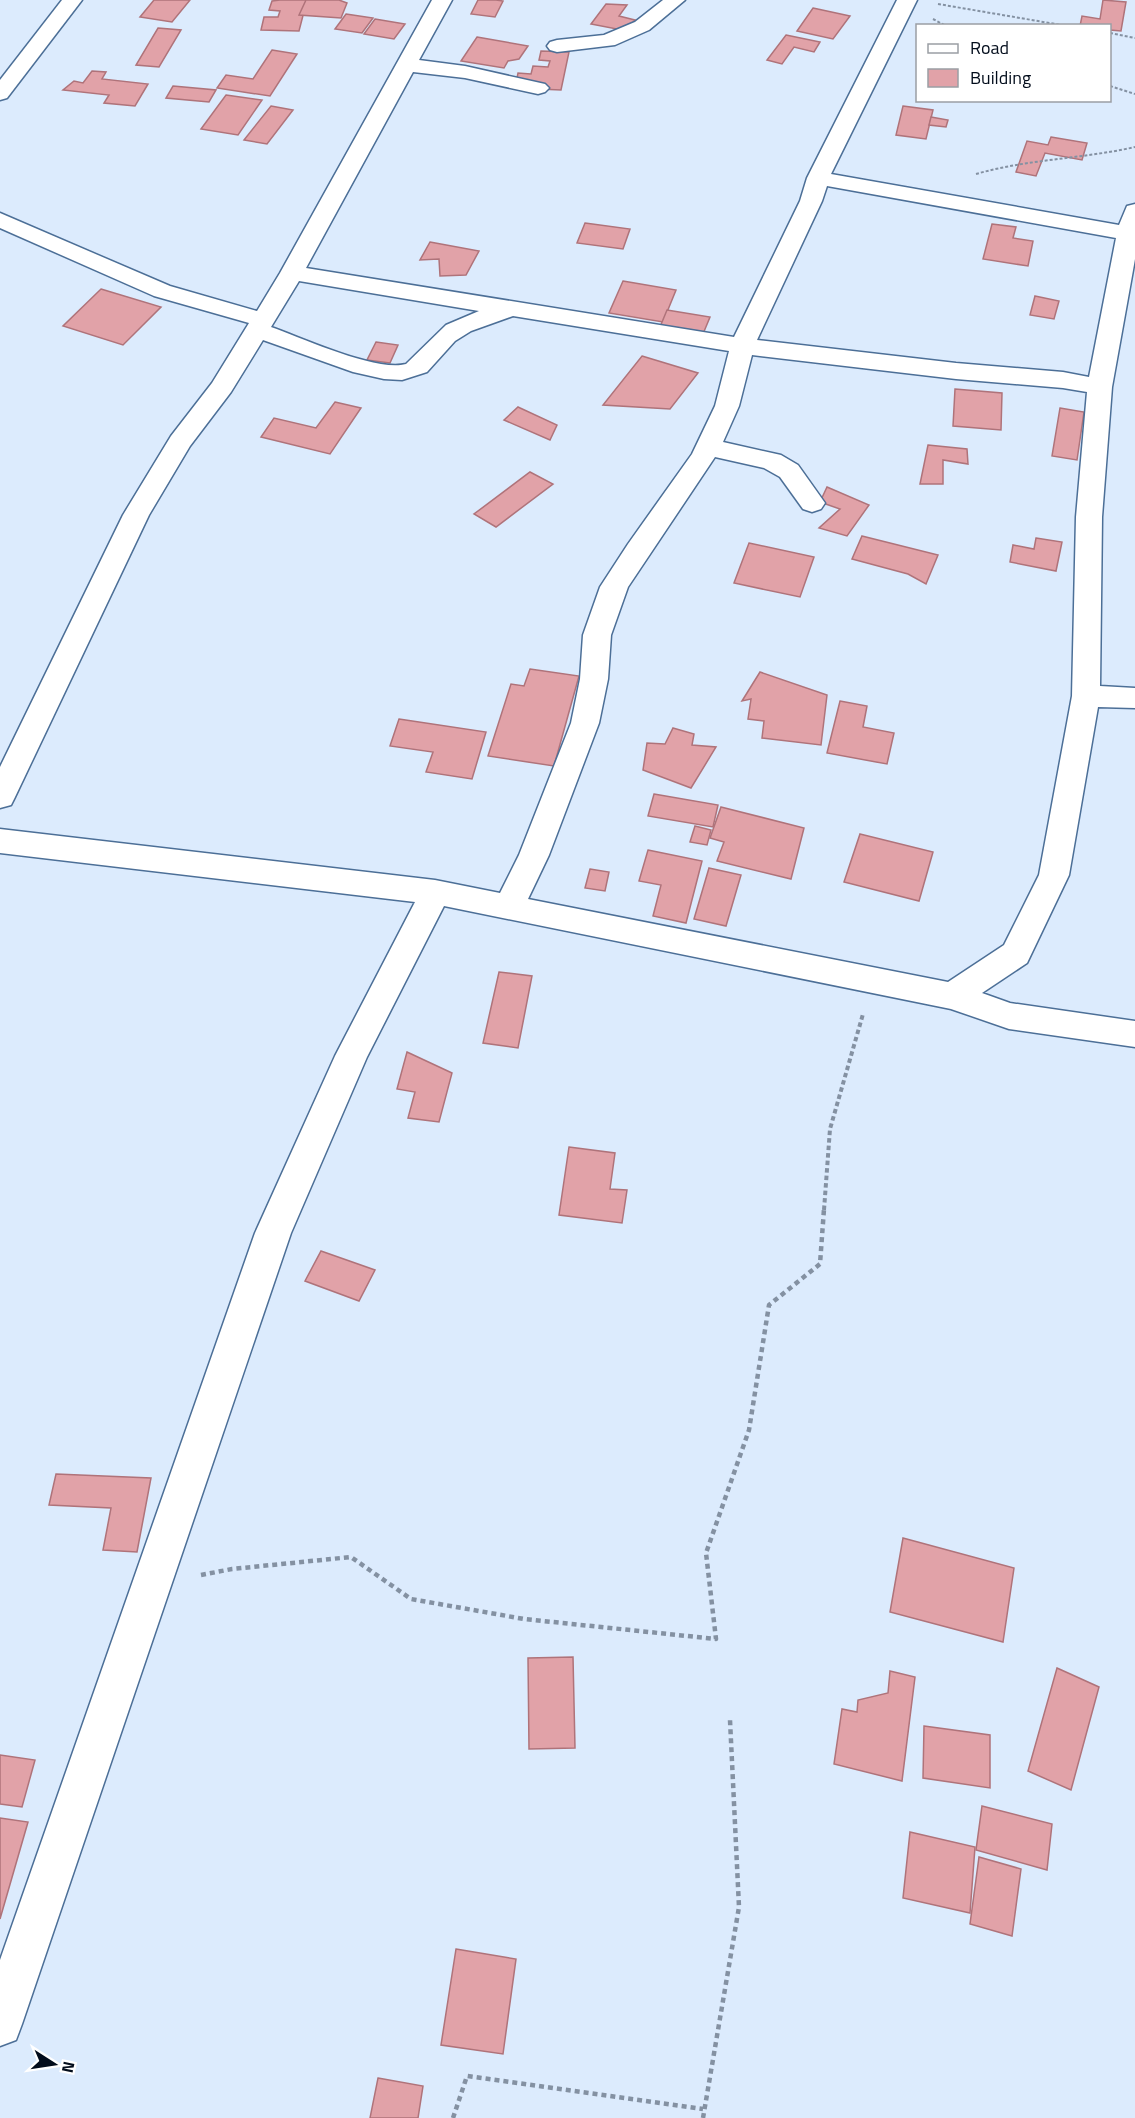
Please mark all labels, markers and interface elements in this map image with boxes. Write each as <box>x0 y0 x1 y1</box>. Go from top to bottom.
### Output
legend <box>916 24 1111 102</box>
text: Road <box>970 34 1009 61</box>
text: Building <box>970 64 1031 91</box>
north arrow <box>24 2034 84 2094</box>
text: N <box>56 2059 82 2075</box>

